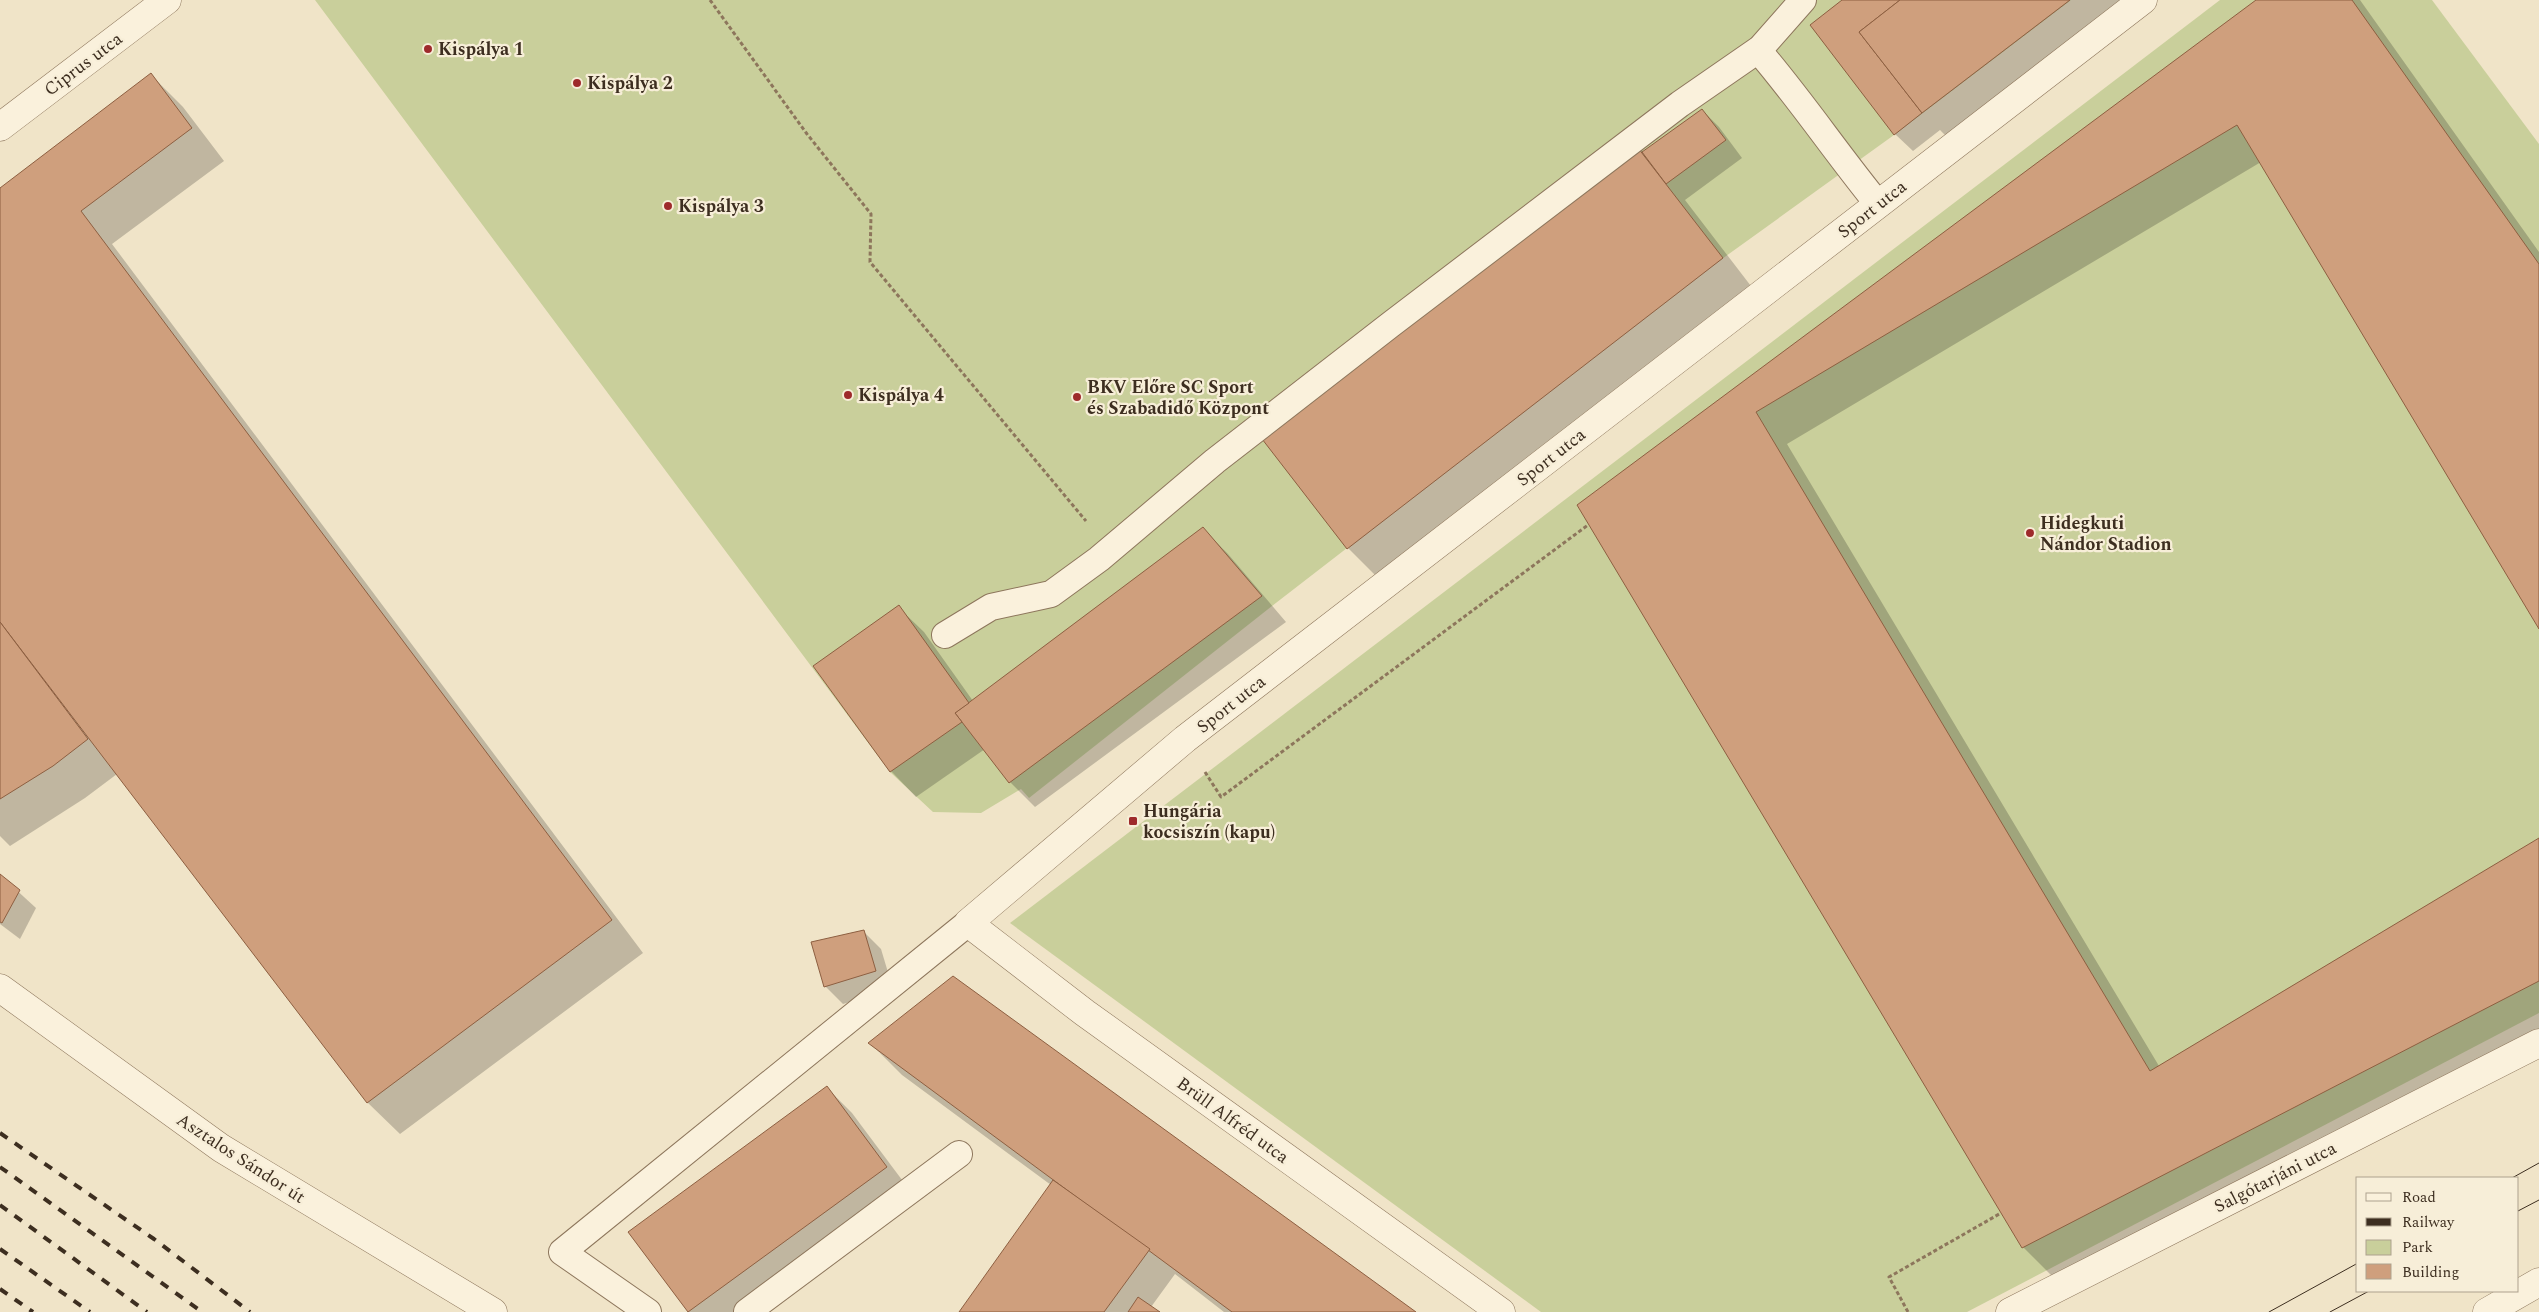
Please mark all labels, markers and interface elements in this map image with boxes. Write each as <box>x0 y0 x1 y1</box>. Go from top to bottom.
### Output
street label: Ciprus utca <box>38 26 128 103</box>
place label: Kispálya 1 <box>438 36 524 63</box>
marker: Kispálya 1 <box>422 43 434 55</box>
place label: Kispálya 2 <box>587 70 673 97</box>
marker: Kispálya 2 <box>571 77 583 89</box>
street label: Sport utca <box>1832 174 1913 245</box>
place label: Kispálya 3 <box>678 193 764 220</box>
marker: Kispálya 3 <box>662 200 674 212</box>
place label: BKV Előre SC Sport és Szabadidő Központ <box>1087 374 1269 422</box>
place label: Kispálya 4 <box>858 382 944 409</box>
marker: Kispálya 4 <box>842 389 854 401</box>
marker: BKV Előre SC Sport és Szabadidő Központ <box>1071 391 1083 403</box>
street label: Sport utca <box>1511 422 1592 493</box>
place label: Hidegkuti Nándor Stadion <box>2040 510 2172 558</box>
marker: Hidegkuti Nándor Stadion <box>2024 527 2036 539</box>
street label: Sport utca <box>1191 669 1272 740</box>
place label: Hungária kocsiszín (kapu) <box>1143 798 1275 846</box>
marker: Hungária kocsiszín (kapu) <box>1127 815 1139 827</box>
street label: Brüll Alfréd utca <box>1171 1070 1295 1171</box>
street label: Asztalos Sándor út <box>171 1107 311 1210</box>
street label: Salgótarjáni utca <box>2209 1135 2341 1220</box>
legend <box>2356 1177 2519 1292</box>
text: Road <box>2402 1186 2436 1209</box>
text: Railway <box>2402 1211 2455 1234</box>
text: Park <box>2402 1236 2433 1259</box>
text: Building <box>2402 1261 2459 1284</box>

